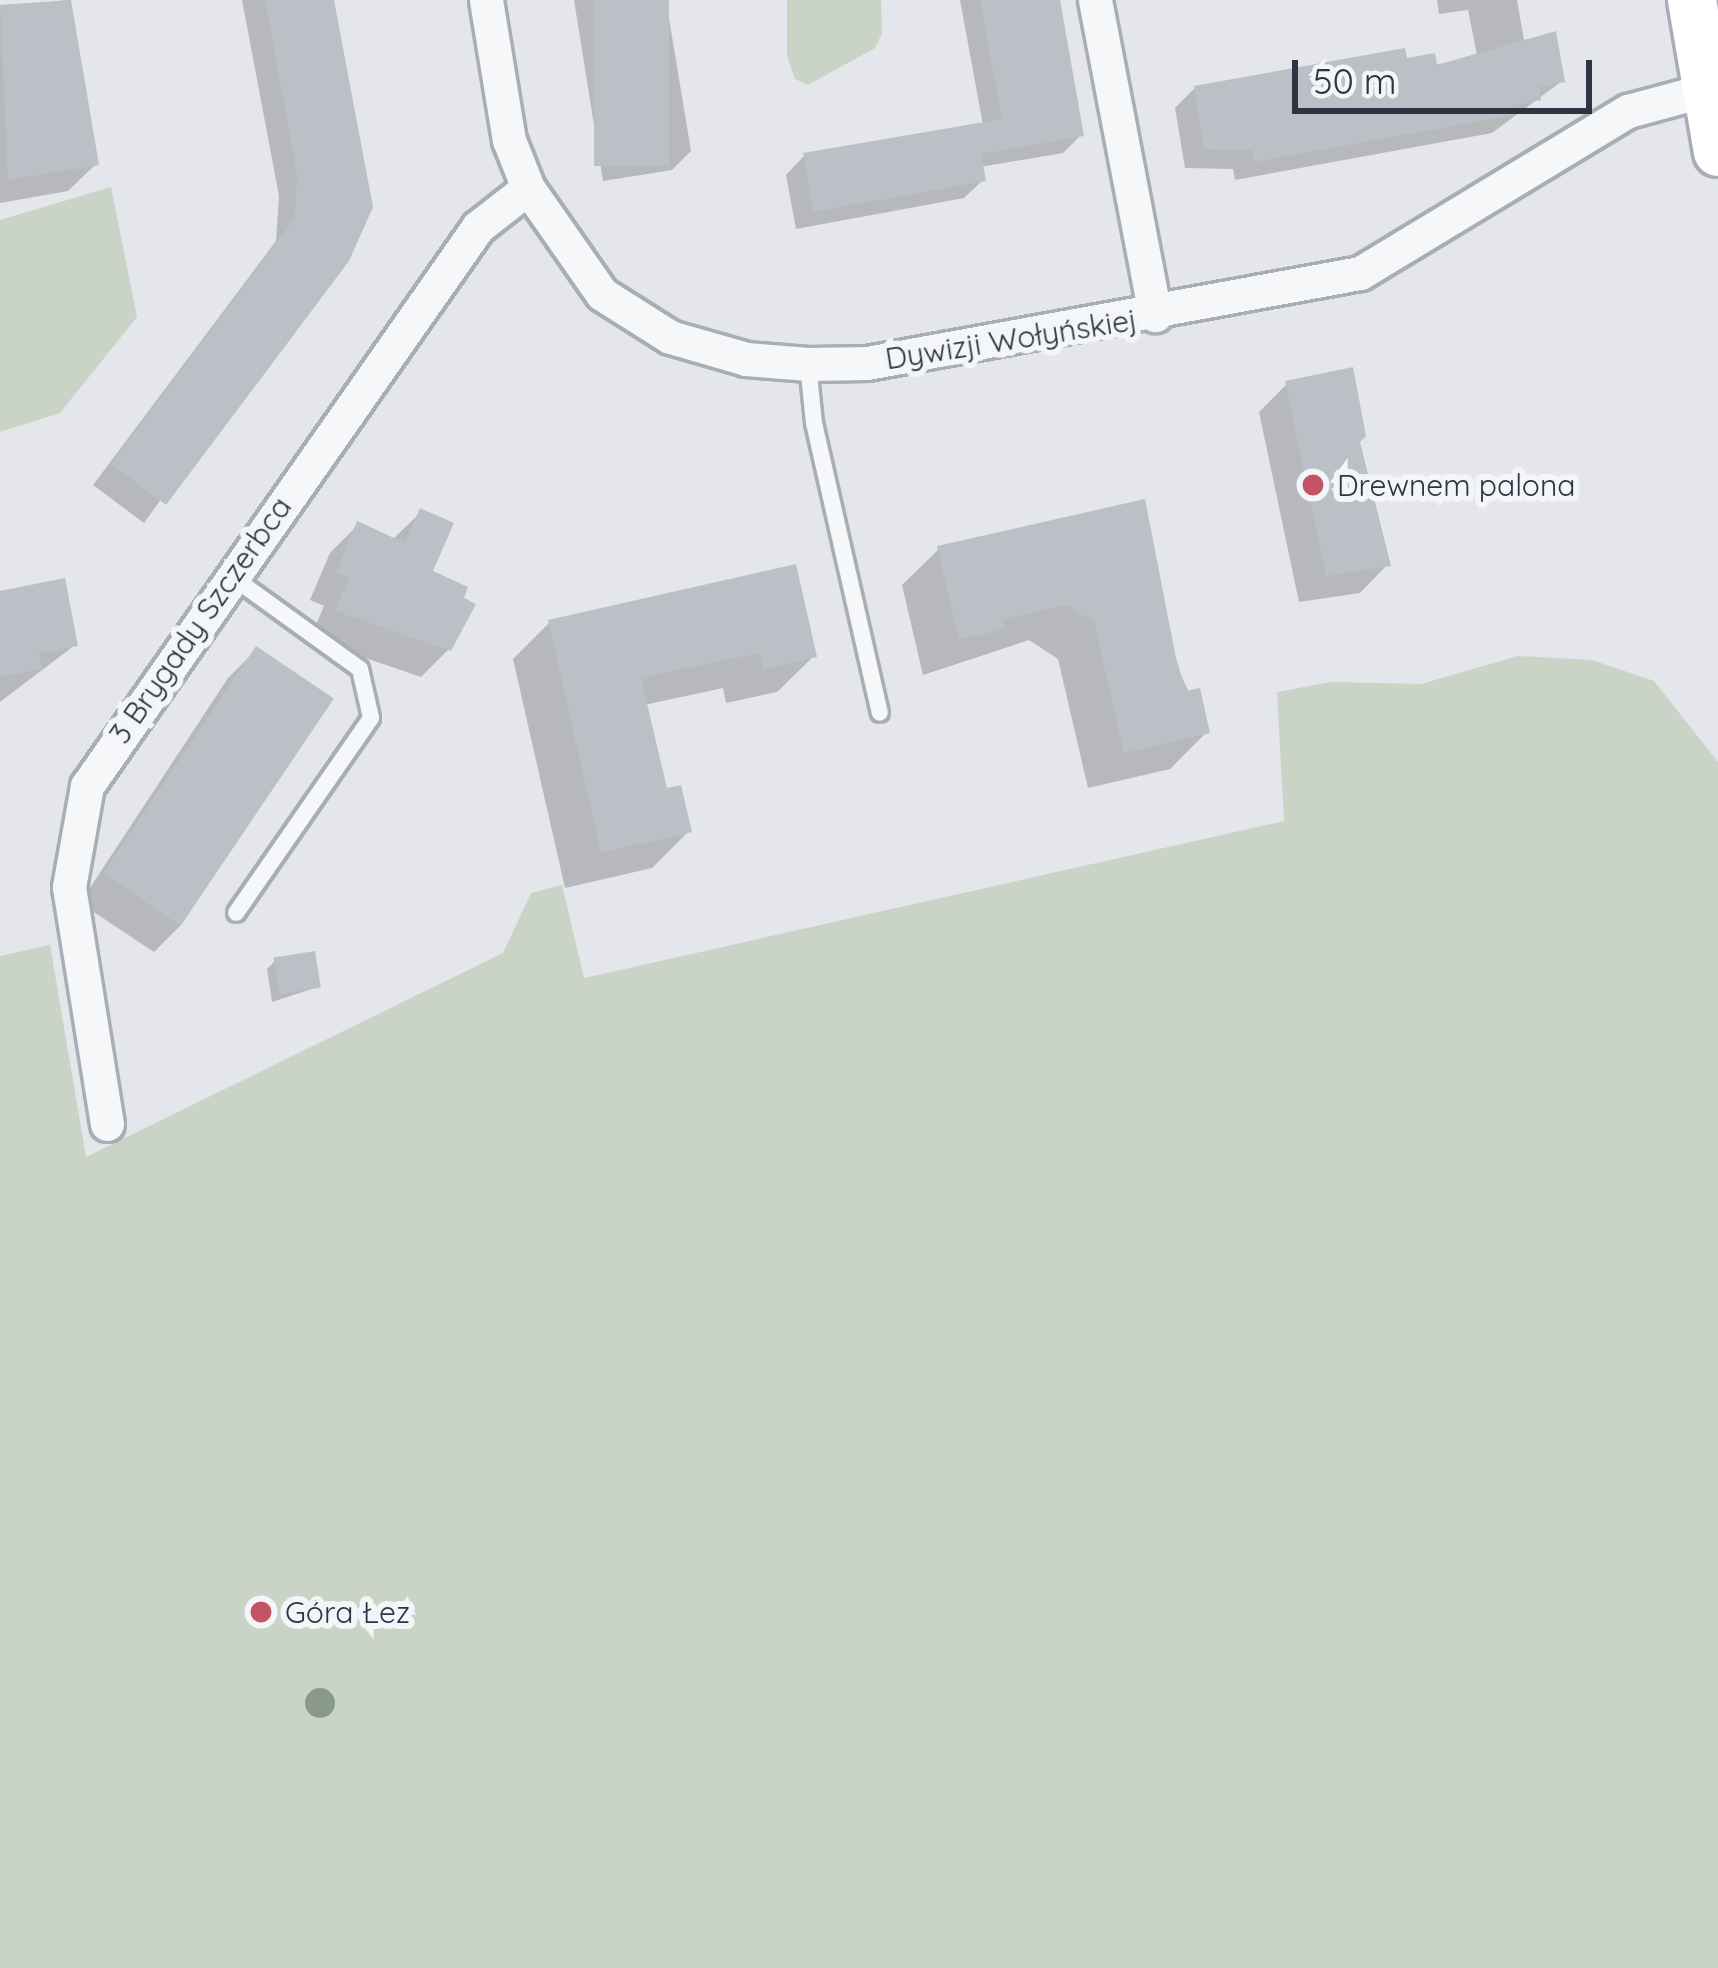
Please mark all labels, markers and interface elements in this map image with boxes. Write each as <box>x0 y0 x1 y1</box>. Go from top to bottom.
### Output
scale bar <box>1298 36 1598 110</box>
text: 50 m <box>1313 58 1397 103</box>
street label: Dywizji Wołyńskiej <box>883 301 1139 377</box>
place label: Drewnem palona <box>1337 467 1575 503</box>
marker: Drewnem palona <box>1300 472 1326 498</box>
street label: 3 Brygady Szczerbca <box>101 490 299 750</box>
place label: Góra Łez <box>285 1594 410 1630</box>
marker: Góra Łez <box>248 1599 274 1625</box>

